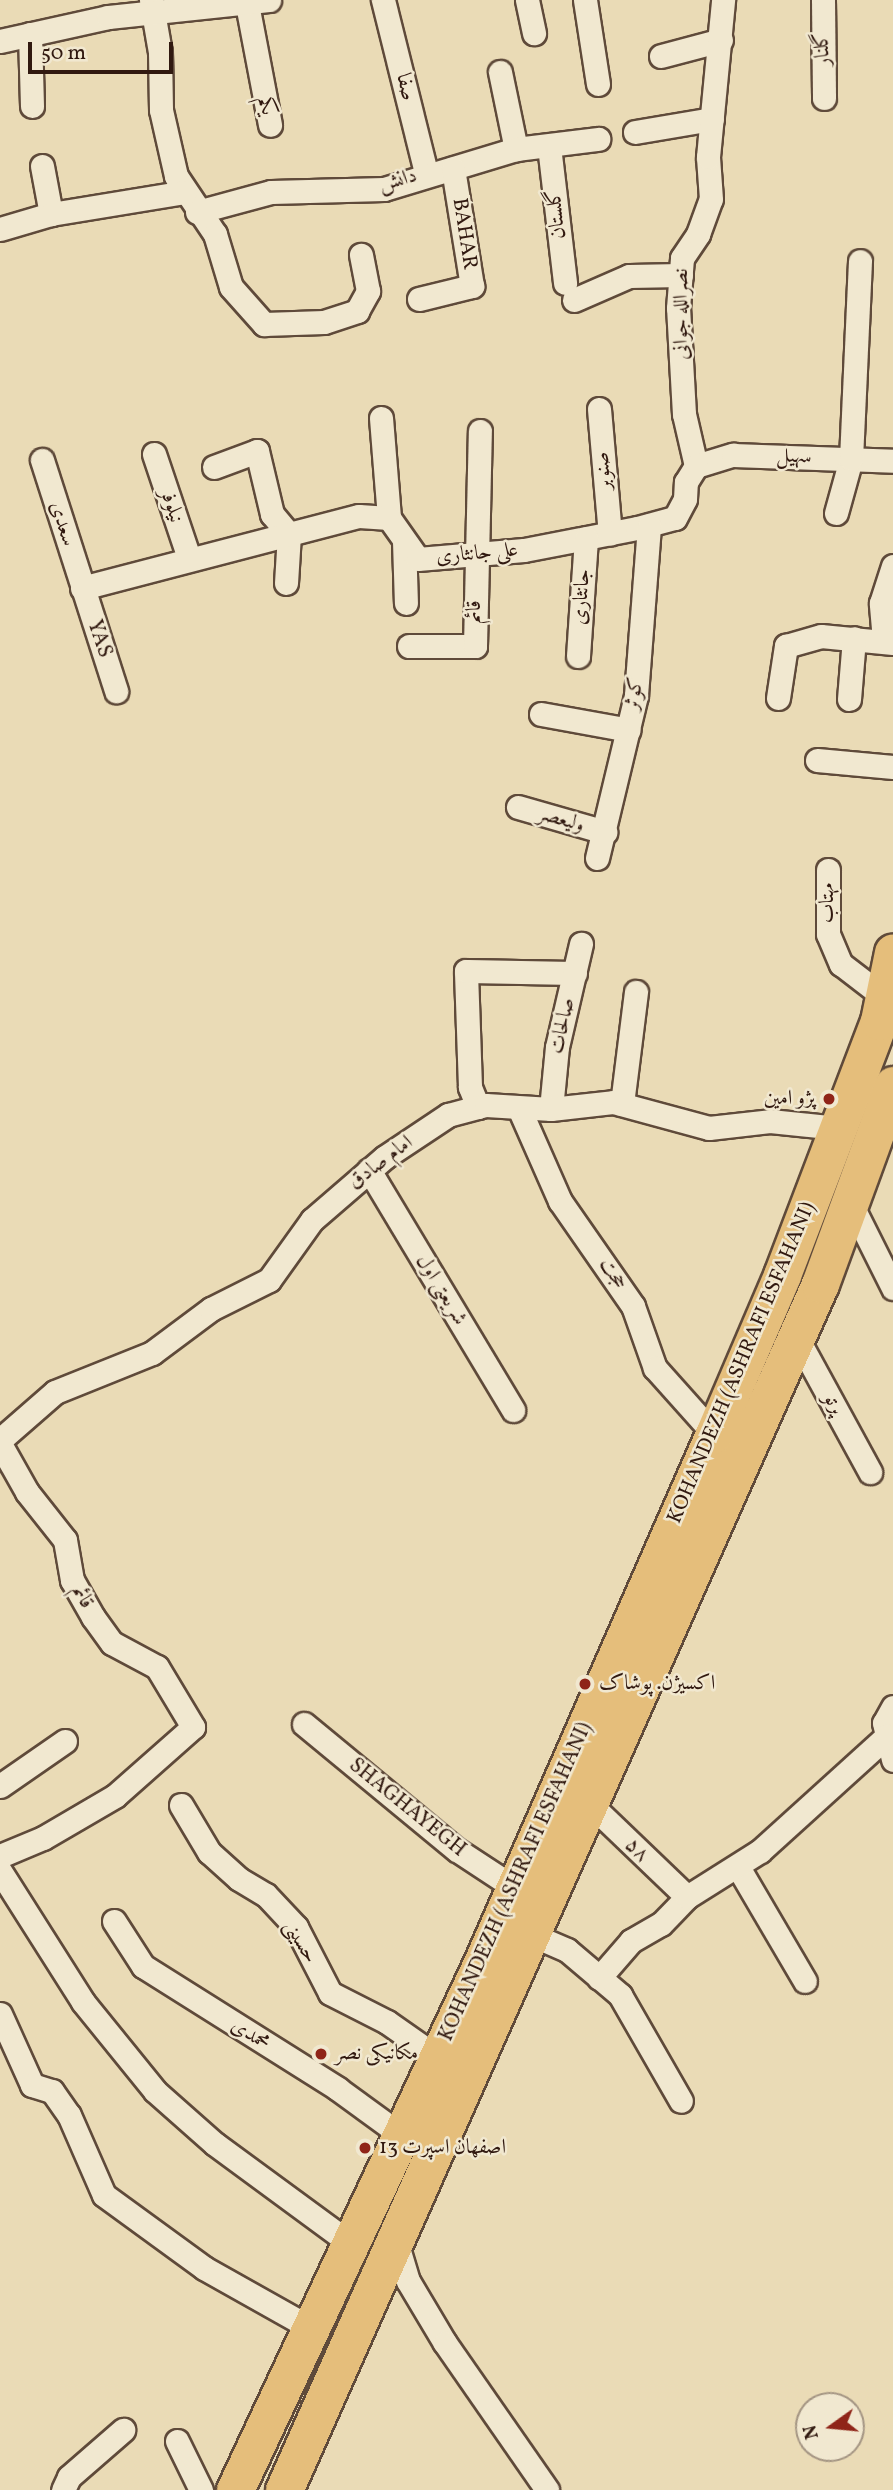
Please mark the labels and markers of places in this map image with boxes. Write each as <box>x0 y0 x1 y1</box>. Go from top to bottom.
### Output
place label: پژو امین <box>764 1086 815 1112</box>
marker: پژو امین <box>821 1091 837 1107</box>
place label: اکسیژن. پوشاک <box>599 1671 715 1697</box>
marker: اکسیژن. پوشاک <box>577 1676 593 1692</box>
place label: مکانیکی نصر <box>335 2041 418 2067</box>
marker: مکانیکی نصر <box>313 2046 329 2062</box>
place label: اصفهان اسپرت 13 <box>379 2135 506 2161</box>
marker: اصفهان اسپرت 13 <box>357 2140 373 2156</box>

